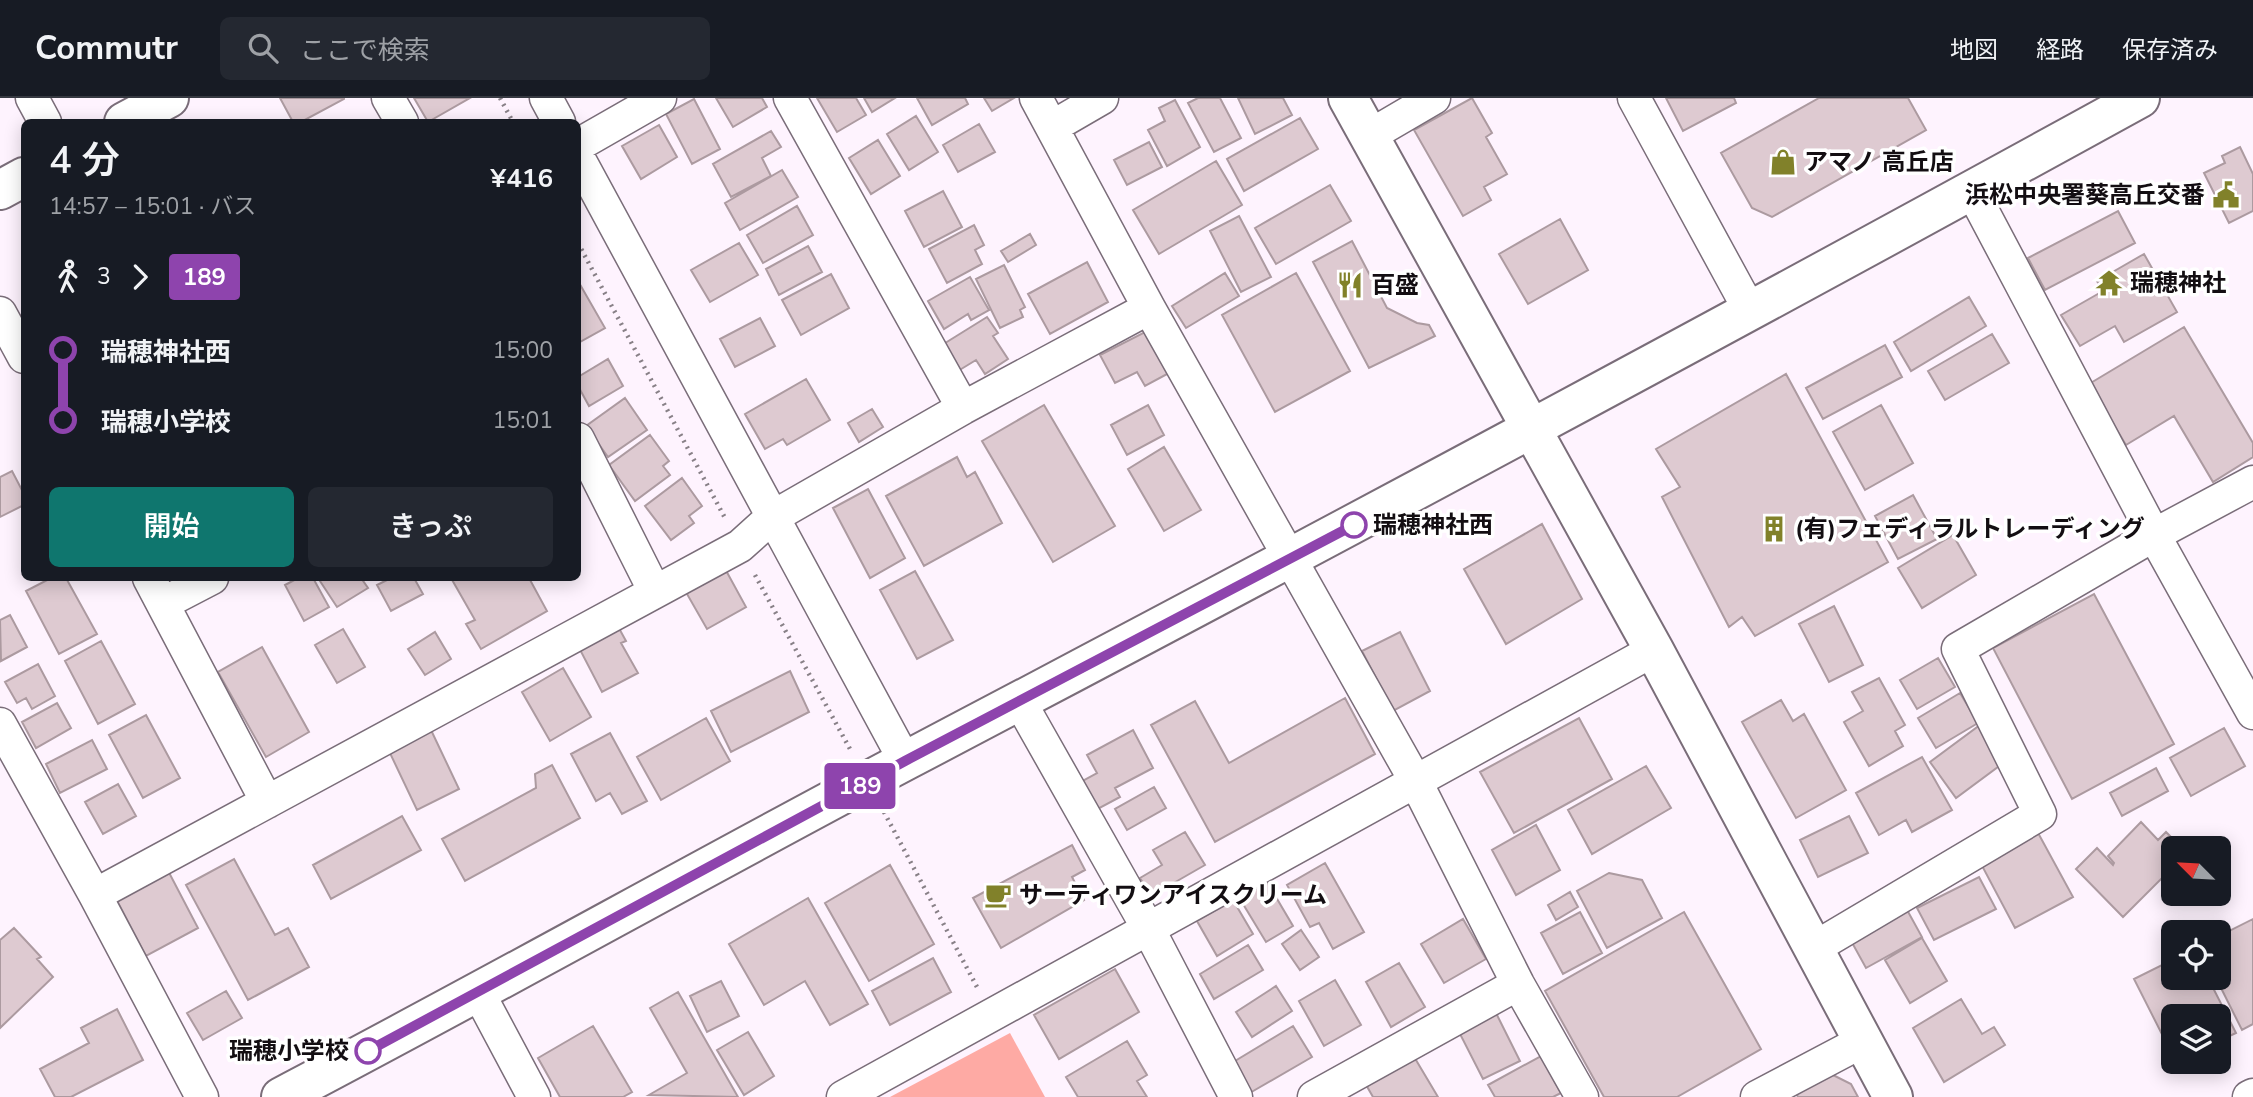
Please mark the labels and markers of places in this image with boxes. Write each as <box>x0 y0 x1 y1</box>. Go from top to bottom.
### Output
place label: アマノ 高丘店 <box>1804 146 1954 178</box>
shop icon: アマノ 高丘店 <box>1768 147 1798 177</box>
place label: 浜松中央署葵高丘交番 <box>1965 179 2205 211</box>
public building icon: 浜松中央署葵高丘交番 <box>2211 180 2241 210</box>
place label: 瑞穂神社 <box>2130 267 2226 299</box>
temple icon: 瑞穂神社 <box>2094 268 2124 298</box>
place label: 百盛 <box>1371 269 1419 301</box>
restaurant icon: 百盛 <box>1335 270 1365 300</box>
place label: 瑞穂神社西 <box>1373 509 1493 541</box>
marker: 瑞穂神社西 <box>1341 512 1367 538</box>
place label: (有)フェディラルトレーディング <box>1795 513 2145 545</box>
building icon: (有)フェディラルトレーディング <box>1759 514 1789 544</box>
place label: サーティワンアイスクリーム <box>1019 879 1327 911</box>
cafe icon: サーティワンアイスクリーム <box>983 880 1013 910</box>
place label: 瑞穂小学校 <box>229 1035 349 1067</box>
marker: 瑞穂小学校 <box>355 1038 381 1064</box>

